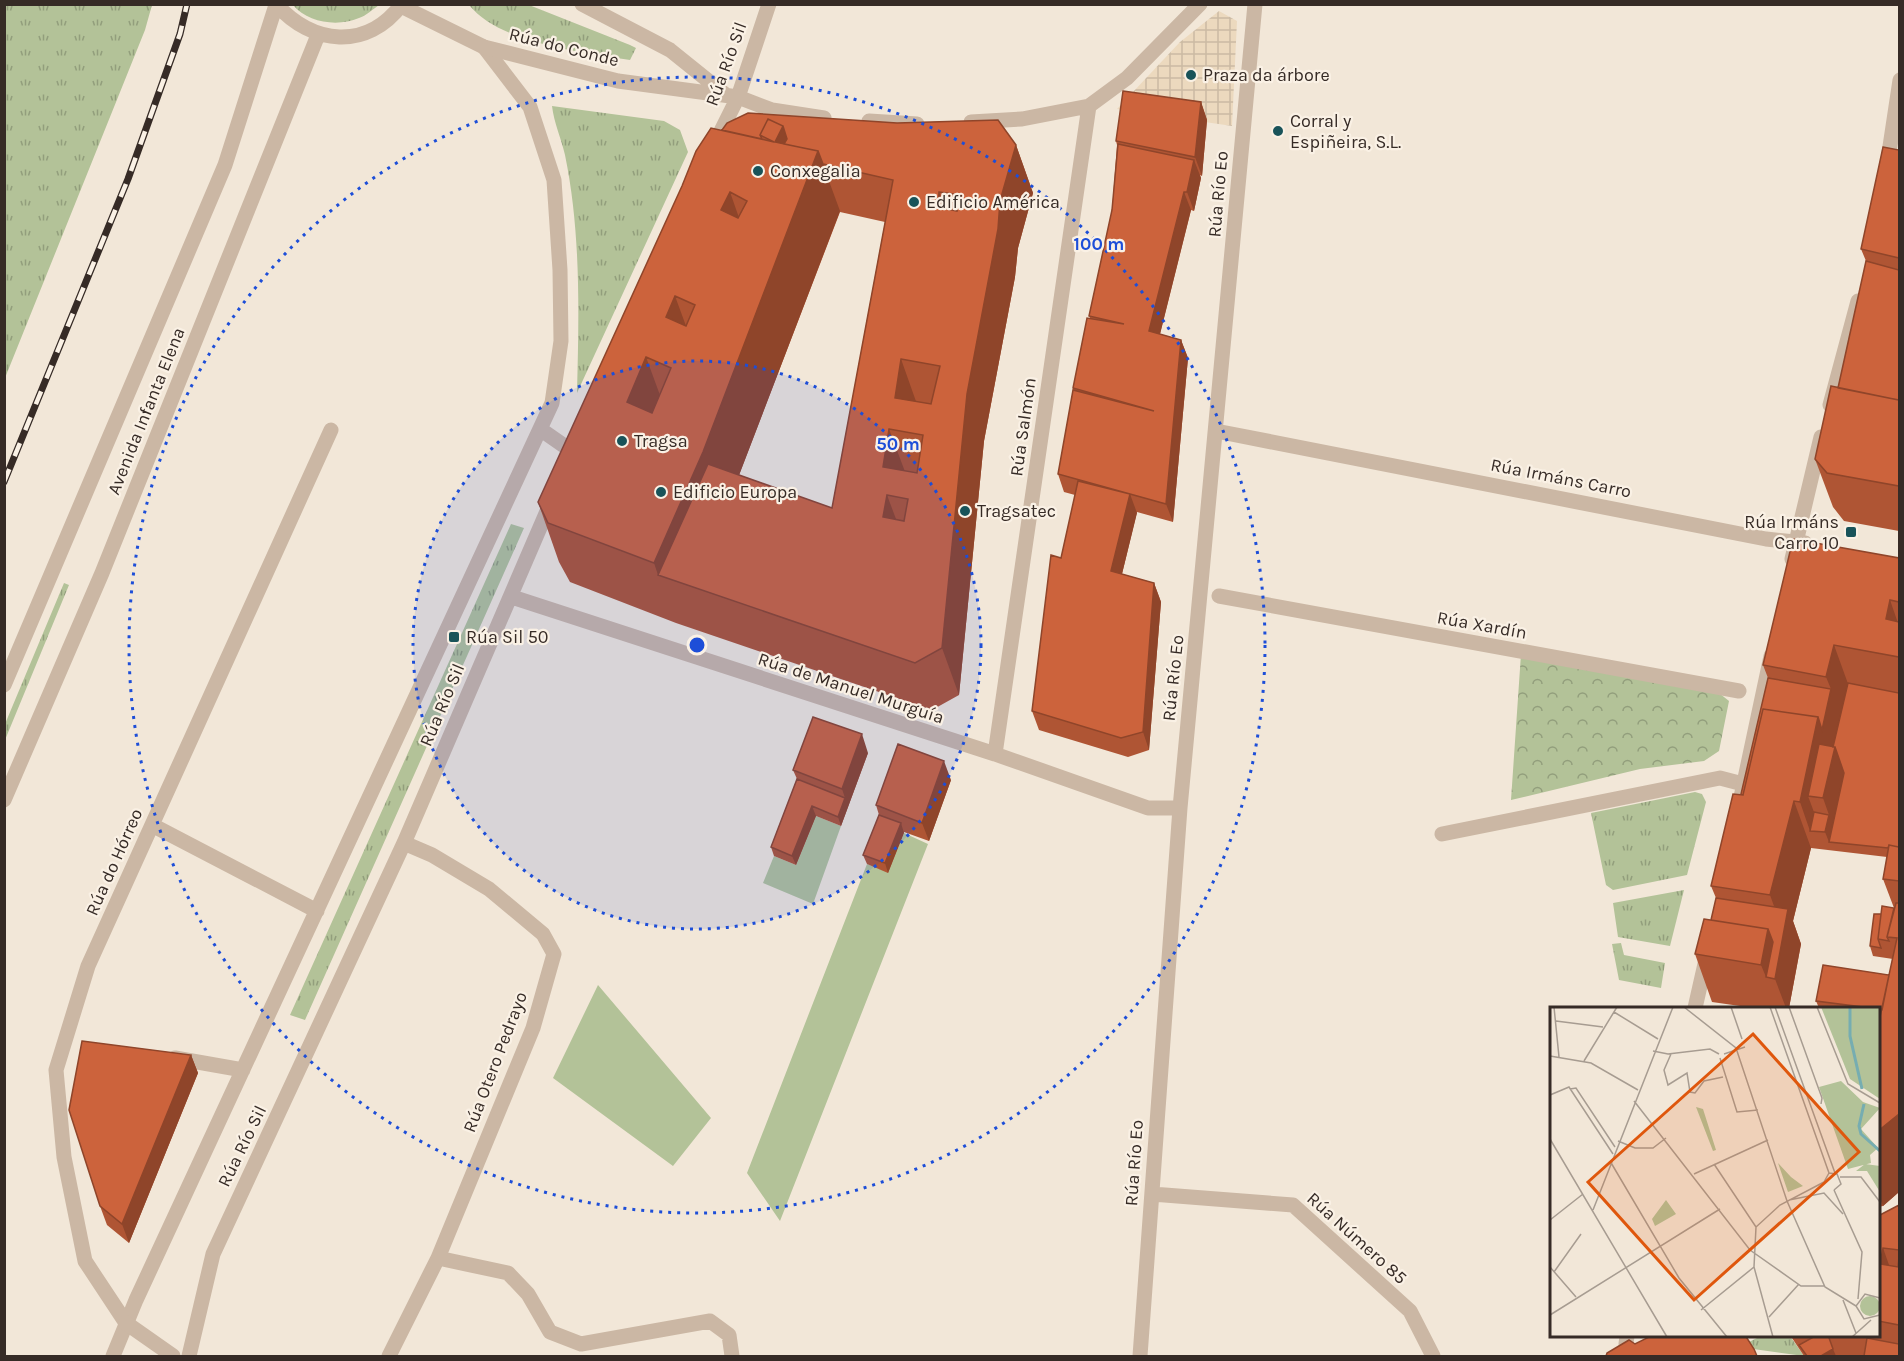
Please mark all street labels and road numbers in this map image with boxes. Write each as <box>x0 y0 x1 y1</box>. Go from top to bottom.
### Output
street label: Rúa Río Sil <box>701 19 751 109</box>
street label: Rúa do Conde <box>507 23 621 71</box>
street label: Rúa Río Eo <box>1203 150 1233 238</box>
street label: Avenida Infanta Elena <box>102 324 190 498</box>
street label: Rúa Salmón <box>1005 376 1041 478</box>
street label: Rúa Irmáns Carro <box>1489 454 1633 502</box>
street label: Rúa Xardín <box>1435 606 1529 644</box>
street label: Rúa Río Eo <box>1158 634 1188 722</box>
street label: Rúa de Manuel Murguía <box>755 647 947 729</box>
street label: Rúa Río Sil <box>415 660 469 750</box>
street label: Rúa do Hórreo <box>81 805 147 919</box>
street label: Rúa Otero Pedrayo <box>458 989 532 1135</box>
street label: Rúa Río Sil <box>213 1102 271 1190</box>
street label: Rúa Río Eo <box>1120 1119 1148 1207</box>
street label: Rúa Número 85 <box>1302 1187 1412 1289</box>

